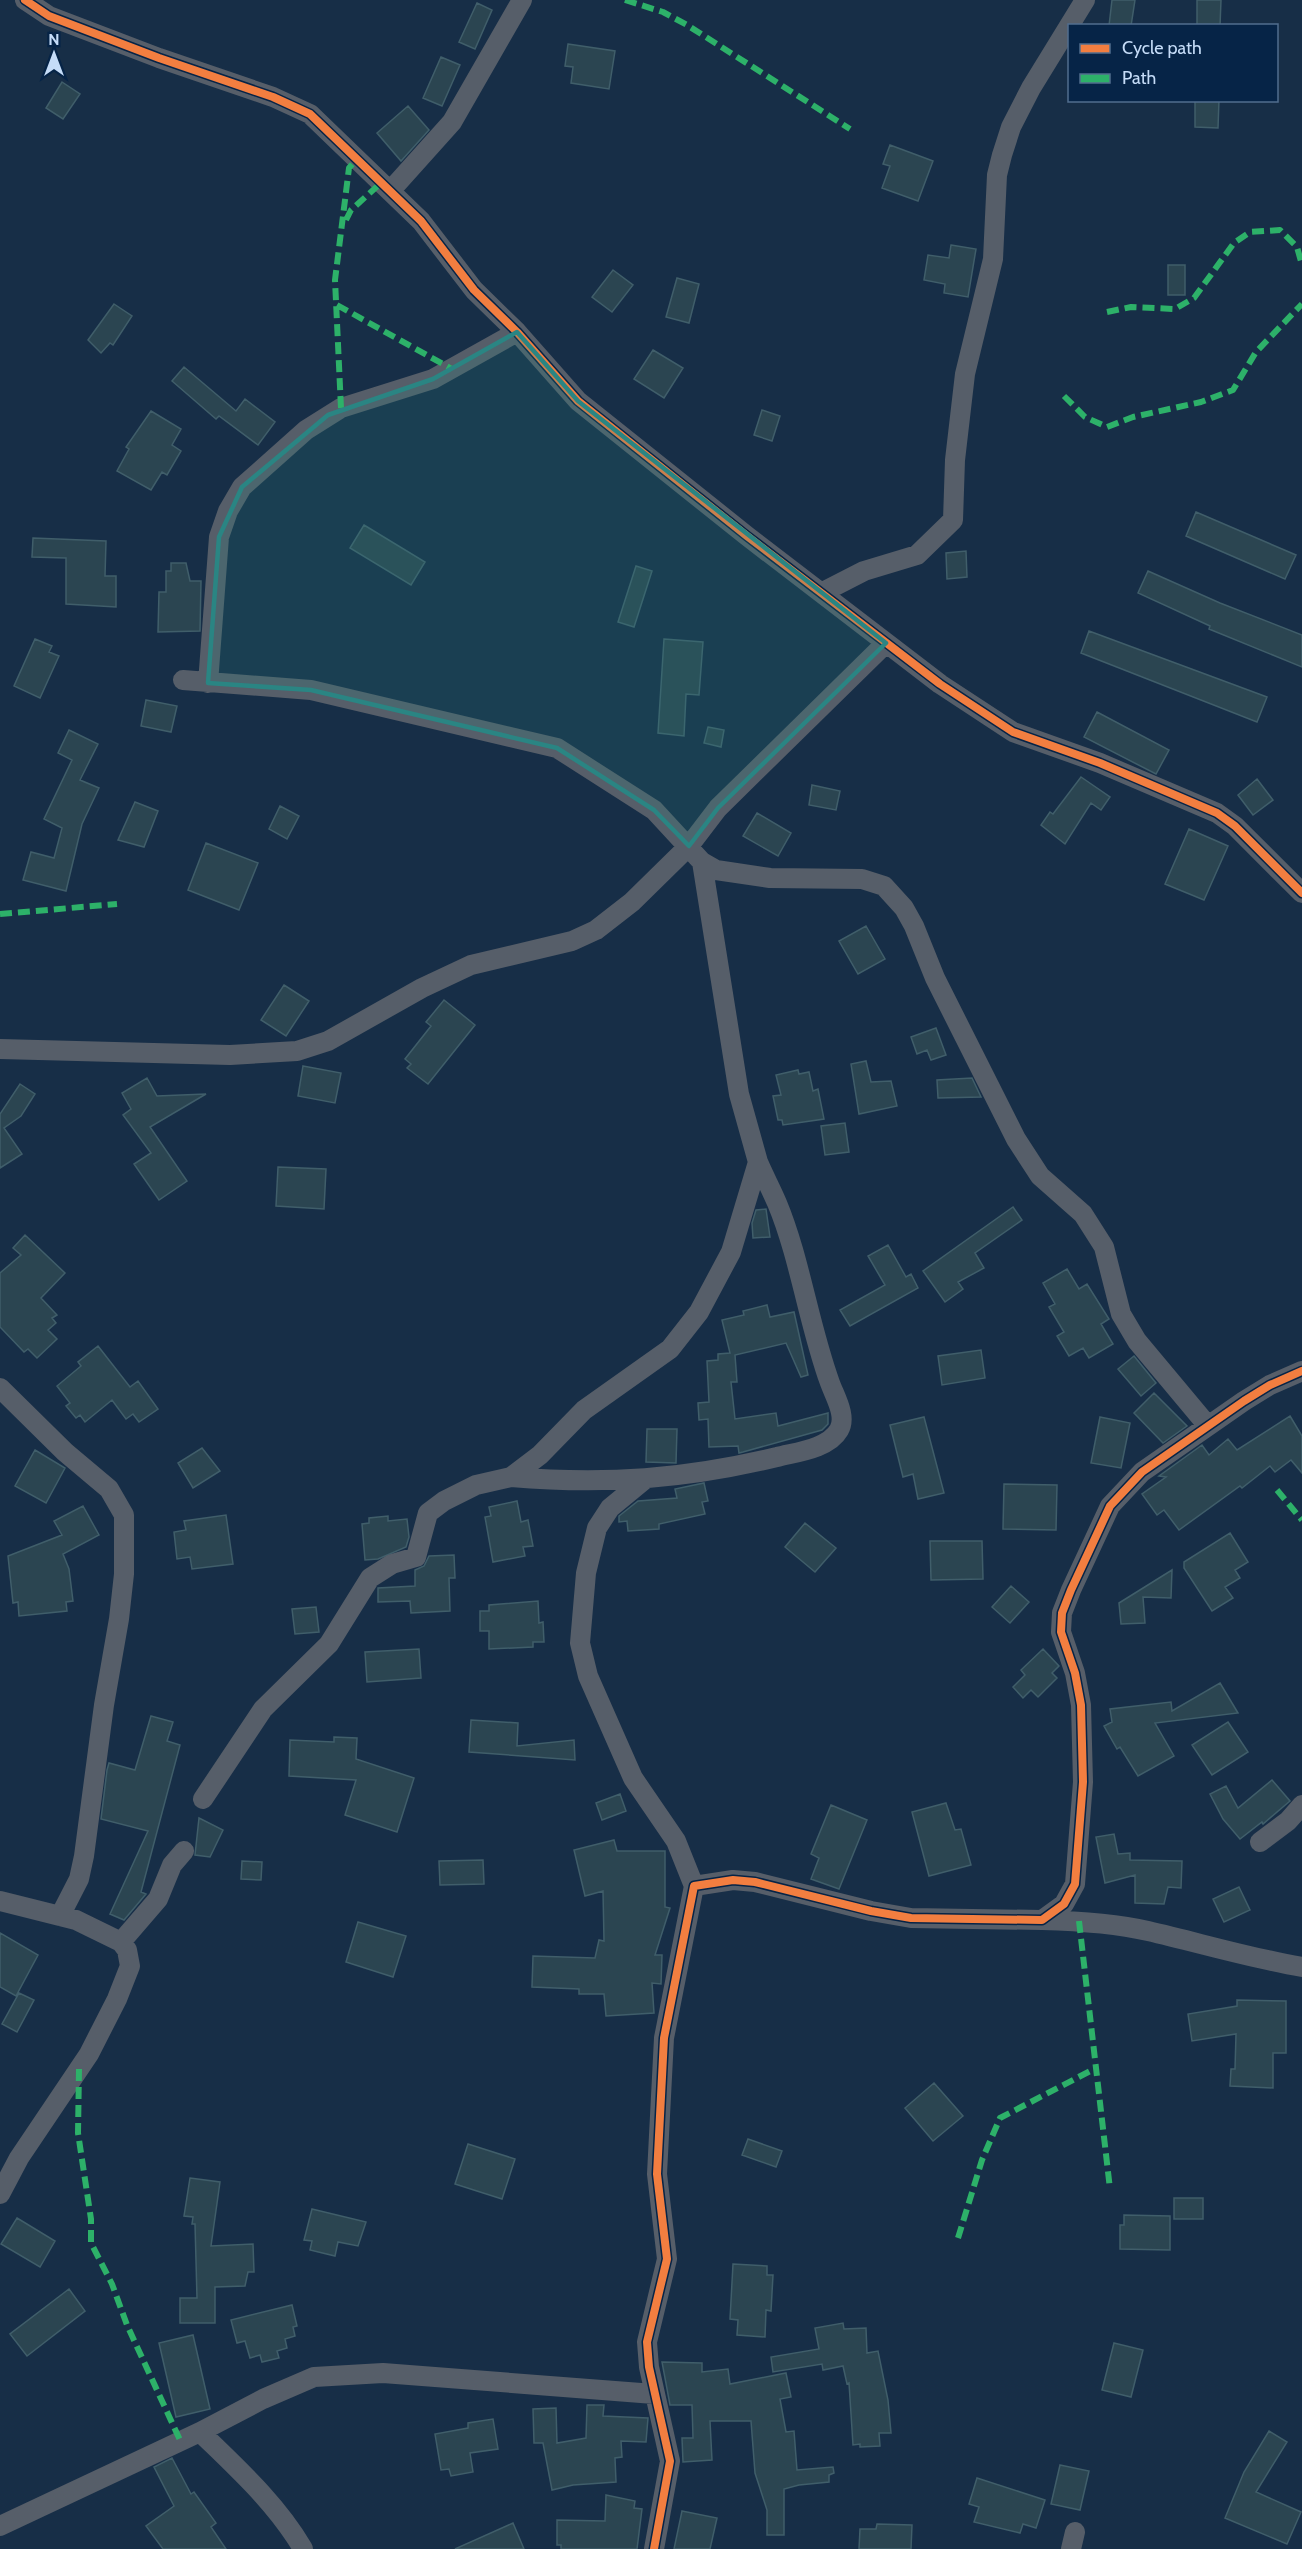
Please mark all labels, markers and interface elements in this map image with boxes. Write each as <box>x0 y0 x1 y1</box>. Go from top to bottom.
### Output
north arrow <box>24 24 84 84</box>
legend <box>1068 24 1278 102</box>
text: N <box>48 30 60 49</box>
text: Cycle path <box>1122 37 1202 59</box>
text: Path <box>1122 67 1156 89</box>

